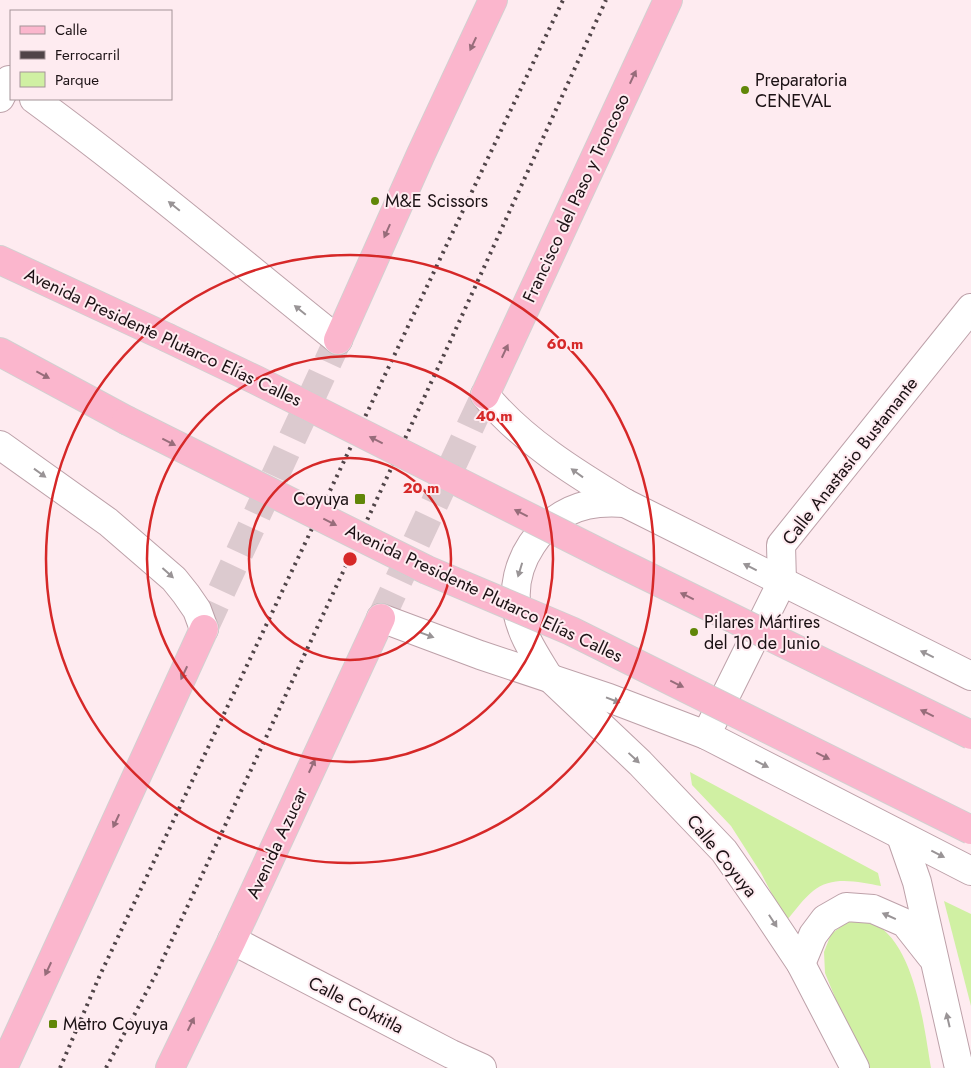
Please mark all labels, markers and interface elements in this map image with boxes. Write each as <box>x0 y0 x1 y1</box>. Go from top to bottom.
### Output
legend <box>10 10 172 100</box>
text: Calle <box>55 19 87 41</box>
one-way arrow <box>468 37 476 51</box>
text: Ferrocarril <box>55 44 120 66</box>
place label: Preparatoria CENEVAL <box>755 67 847 114</box>
text: Parque <box>55 69 99 91</box>
one-way arrow <box>629 70 637 84</box>
marker: Preparatoria CENEVAL <box>739 84 751 96</box>
street label: Francisco del Paso y Troncoso <box>516 89 636 307</box>
place label: M&E Scissors <box>385 188 488 214</box>
marker: M&E Scissors <box>369 195 381 207</box>
one-way arrow <box>168 201 181 212</box>
one-way arrow <box>382 224 390 238</box>
street label: Avenida Presidente Plutarco Elías Calles <box>20 261 306 413</box>
one-way arrow <box>294 304 307 315</box>
text: 60 m <box>547 333 583 355</box>
one-way arrow <box>501 344 509 358</box>
one-way arrow <box>36 371 50 379</box>
street label: Calle Anastasio Bustamante <box>776 372 924 550</box>
text: 40 m <box>475 405 513 427</box>
one-way arrow <box>369 436 383 444</box>
one-way arrow <box>162 438 176 446</box>
one-way arrow <box>33 468 46 478</box>
one-way arrow <box>570 468 584 478</box>
text: 20 m <box>403 477 439 499</box>
place label: Coyuya <box>293 486 349 512</box>
marker: Coyuya <box>353 492 367 506</box>
one-way arrow <box>514 509 528 517</box>
street label: Avenida Presidente Plutarco Elías Calles <box>341 517 627 669</box>
one-way arrow <box>323 518 337 526</box>
centre of rings <box>341 550 359 568</box>
one-way arrow <box>516 562 523 577</box>
one-way arrow <box>743 563 758 571</box>
one-way arrow <box>161 567 173 579</box>
one-way arrow <box>680 592 694 600</box>
place label: Pilares Mártires del 10 de Junio <box>704 609 820 656</box>
marker: Pilares Mártires del 10 de Junio <box>688 626 700 638</box>
one-way arrow <box>420 631 435 639</box>
one-way arrow <box>920 650 934 658</box>
one-way arrow <box>179 666 187 680</box>
one-way arrow <box>670 680 684 688</box>
one-way arrow <box>606 697 621 704</box>
one-way arrow <box>920 709 934 717</box>
one-way arrow <box>628 752 640 764</box>
one-way arrow <box>815 752 830 760</box>
one-way arrow <box>309 759 317 773</box>
one-way arrow <box>755 760 770 768</box>
street label: Avenida Azucar <box>240 782 315 903</box>
street label: Calle Coyuya <box>680 809 764 903</box>
one-way arrow <box>112 814 120 828</box>
one-way arrow <box>931 850 945 858</box>
one-way arrow <box>882 911 896 919</box>
one-way arrow <box>768 915 778 928</box>
one-way arrow <box>44 962 52 976</box>
street label: Calle Colxtitla <box>304 970 408 1040</box>
place label: Metro Coyuya <box>63 1011 168 1037</box>
one-way arrow <box>944 1012 952 1028</box>
one-way arrow <box>187 1017 195 1031</box>
marker: Metro Coyuya <box>47 1018 59 1030</box>

